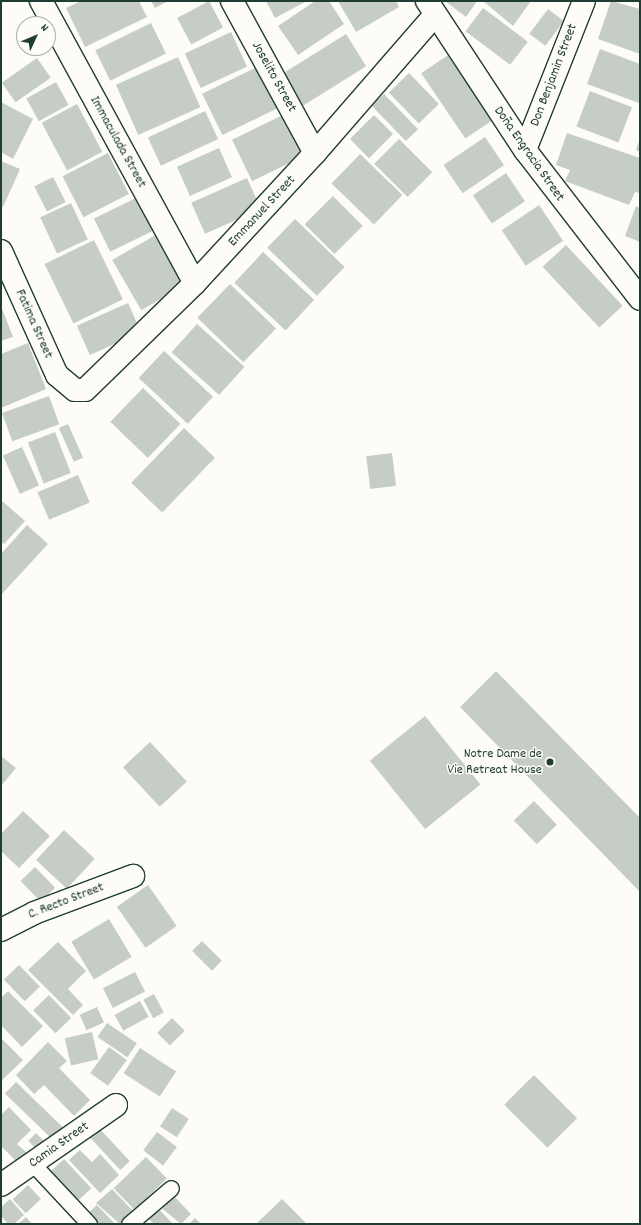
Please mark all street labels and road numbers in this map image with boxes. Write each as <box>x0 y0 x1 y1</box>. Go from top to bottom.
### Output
street label: Don Benjamin Street <box>527 21 581 129</box>
street label: Joselito Street <box>248 39 300 115</box>
street label: Immaculada Street <box>86 93 150 191</box>
street label: Doña Engracia Street <box>490 103 568 205</box>
street label: Emmanuel Street <box>225 172 299 250</box>
street label: Fatima Street <box>11 287 57 361</box>
street label: C. Recto Street <box>26 879 106 923</box>
street label: Camia Street <box>26 1118 92 1172</box>

